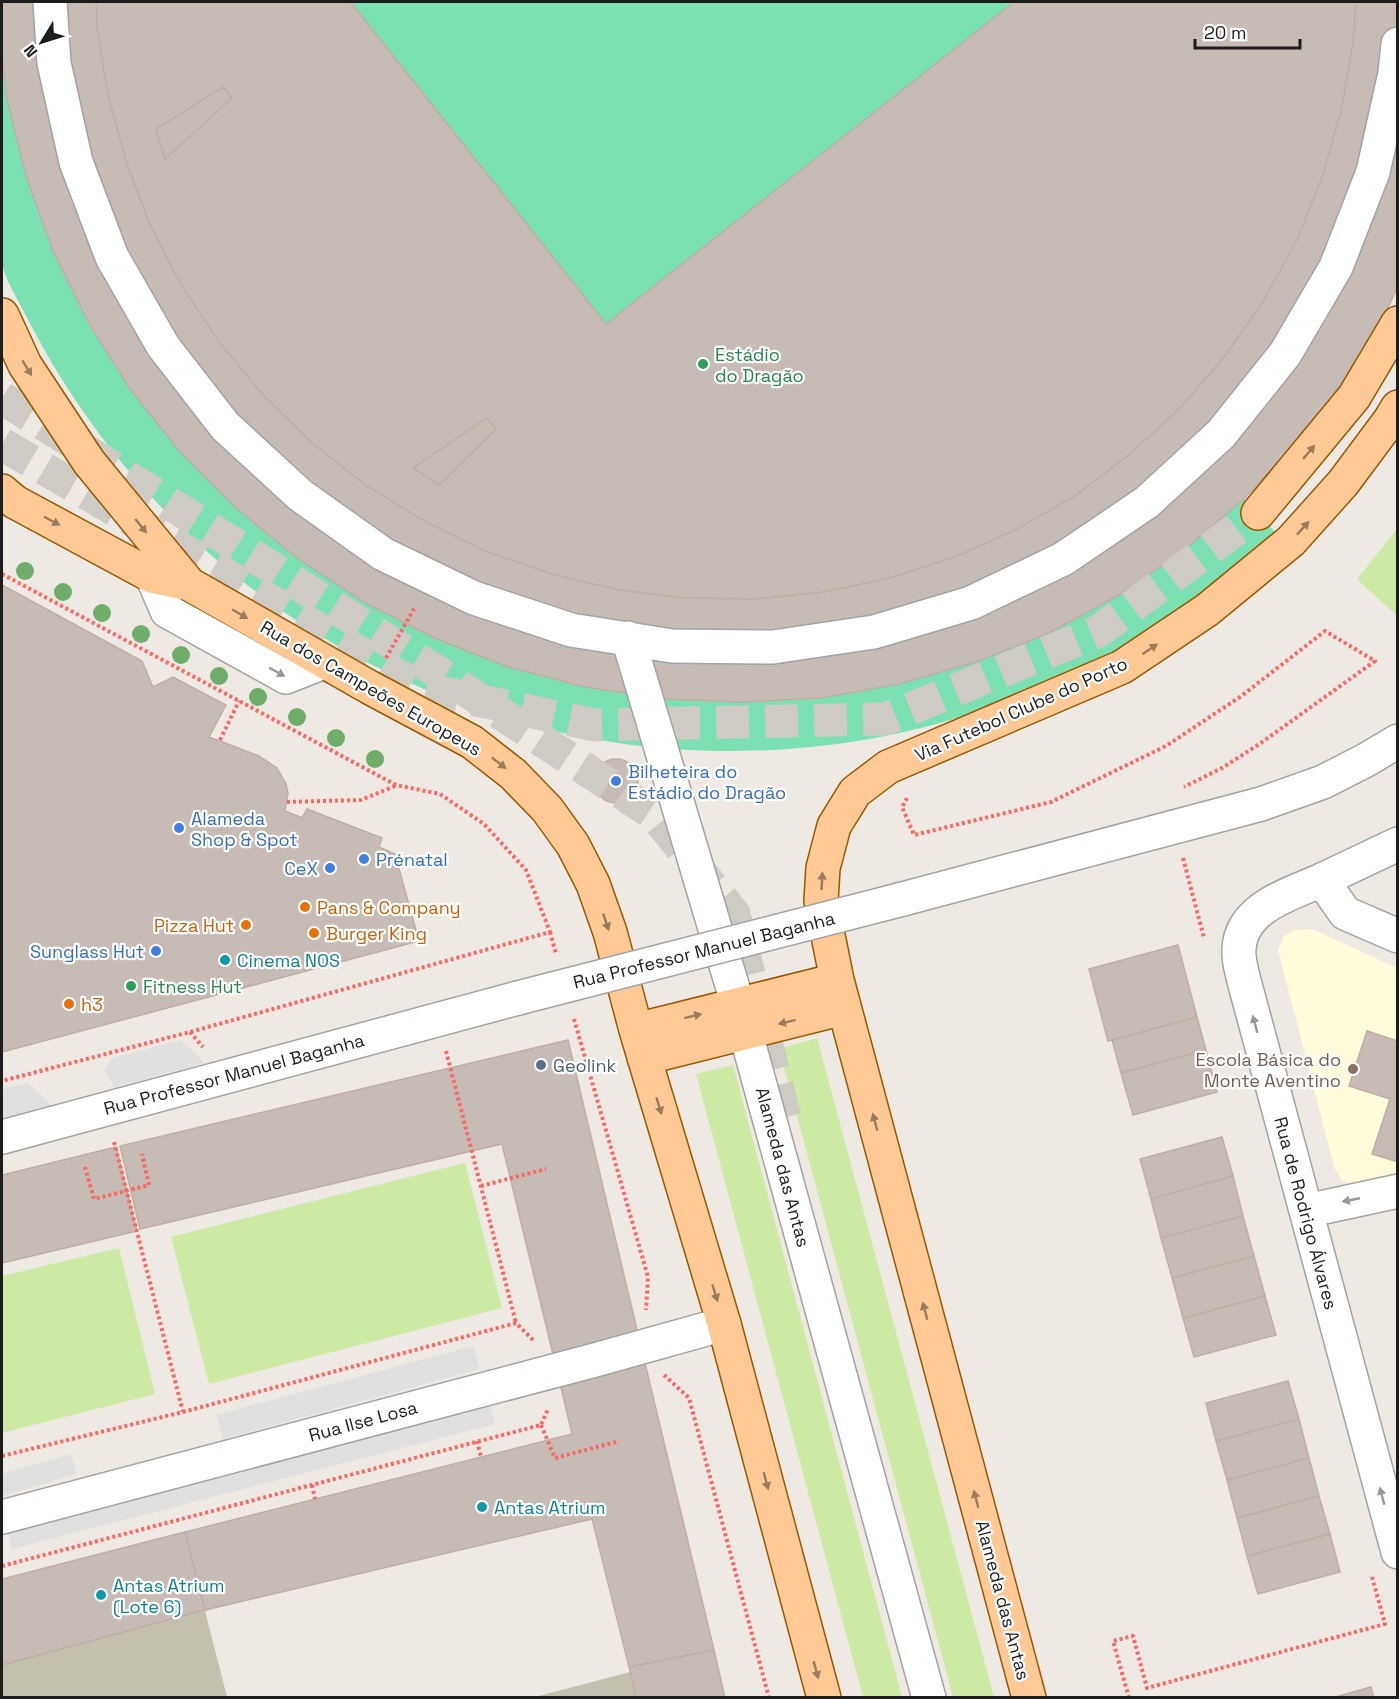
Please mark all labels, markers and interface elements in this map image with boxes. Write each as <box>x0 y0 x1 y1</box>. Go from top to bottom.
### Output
north arrow <box>12 12 72 72</box>
scale bar <box>1195 12 1300 50</box>
text: 20 m <box>1204 21 1247 44</box>
text: N <box>19 40 42 62</box>
place label: Estádio do Dragão <box>715 343 804 387</box>
marker: Estádio do Dragão <box>696 357 710 371</box>
one-way arrow <box>22 360 33 376</box>
one-way arrow <box>1302 444 1315 460</box>
one-way arrow <box>43 516 60 526</box>
one-way arrow <box>135 518 148 534</box>
one-way arrow <box>1296 521 1310 536</box>
one-way arrow <box>232 608 248 619</box>
street label: Rua dos Campeões Europeus <box>256 615 486 761</box>
one-way arrow <box>1141 643 1158 654</box>
street label: Via Futebol Clube do Porto <box>911 652 1131 766</box>
one-way arrow <box>269 667 286 677</box>
one-way arrow <box>492 757 507 769</box>
place label: Bilheteira do Estádio do Dragão <box>628 760 786 804</box>
marker: Bilheteira do Estádio do Dragão <box>609 774 623 788</box>
place label: Alameda Shop & Spot <box>191 807 298 851</box>
marker: Alameda Shop & Spot <box>172 821 186 835</box>
place label: Prénatal <box>376 848 448 871</box>
marker: Prénatal <box>357 852 371 866</box>
place label: CeX <box>284 857 318 880</box>
marker: CeX <box>323 861 337 875</box>
one-way arrow <box>817 872 827 891</box>
place label: Pans & Company <box>317 896 461 919</box>
marker: Pans & Company <box>298 900 312 914</box>
street label: Rua Professor Manuel Baganha <box>571 906 837 994</box>
one-way arrow <box>602 913 612 931</box>
place label: Pizza Hut <box>154 914 234 937</box>
marker: Pizza Hut <box>239 918 253 932</box>
place label: Burger King <box>326 922 427 945</box>
marker: Burger King <box>307 926 321 940</box>
place label: Sunglass Hut <box>30 940 144 963</box>
marker: Sunglass Hut <box>149 944 163 958</box>
place label: Cinema NOS <box>237 949 340 972</box>
marker: Cinema NOS <box>218 953 232 967</box>
place label: Fitness Hut <box>143 975 242 998</box>
marker: Fitness Hut <box>124 979 138 993</box>
place label: h3 <box>81 993 103 1016</box>
marker: h3 <box>62 997 76 1011</box>
one-way arrow <box>684 1011 702 1021</box>
one-way arrow <box>1250 1015 1259 1033</box>
one-way arrow <box>778 1017 796 1027</box>
street label: Rua Professor Manuel Baganha <box>101 1028 367 1120</box>
place label: Escola Básica do Monte Aventino <box>1196 1048 1341 1092</box>
place label: Geolink <box>553 1054 617 1077</box>
marker: Geolink <box>534 1058 548 1072</box>
marker: Escola Básica do Monte Aventino <box>1346 1062 1360 1076</box>
street label: Alameda das Antas <box>751 1084 815 1250</box>
one-way arrow <box>655 1097 664 1115</box>
one-way arrow <box>869 1113 879 1131</box>
street label: Rua de Rodrigo Álvares <box>1269 1114 1343 1312</box>
one-way arrow <box>1342 1196 1361 1205</box>
one-way arrow <box>711 1284 720 1302</box>
one-way arrow <box>920 1302 929 1320</box>
street label: Rua Ilse Losa <box>306 1395 420 1447</box>
one-way arrow <box>762 1472 771 1490</box>
one-way arrow <box>1377 1487 1387 1505</box>
one-way arrow <box>970 1490 980 1508</box>
place label: Antas Atrium <box>494 1496 605 1519</box>
marker: Antas Atrium <box>475 1500 489 1514</box>
street label: Alameda das Antas <box>971 1517 1035 1683</box>
place label: Antas Atrium (Lote 6) <box>113 1574 224 1618</box>
marker: Antas Atrium (Lote 6) <box>94 1588 108 1602</box>
one-way arrow <box>812 1661 822 1679</box>

